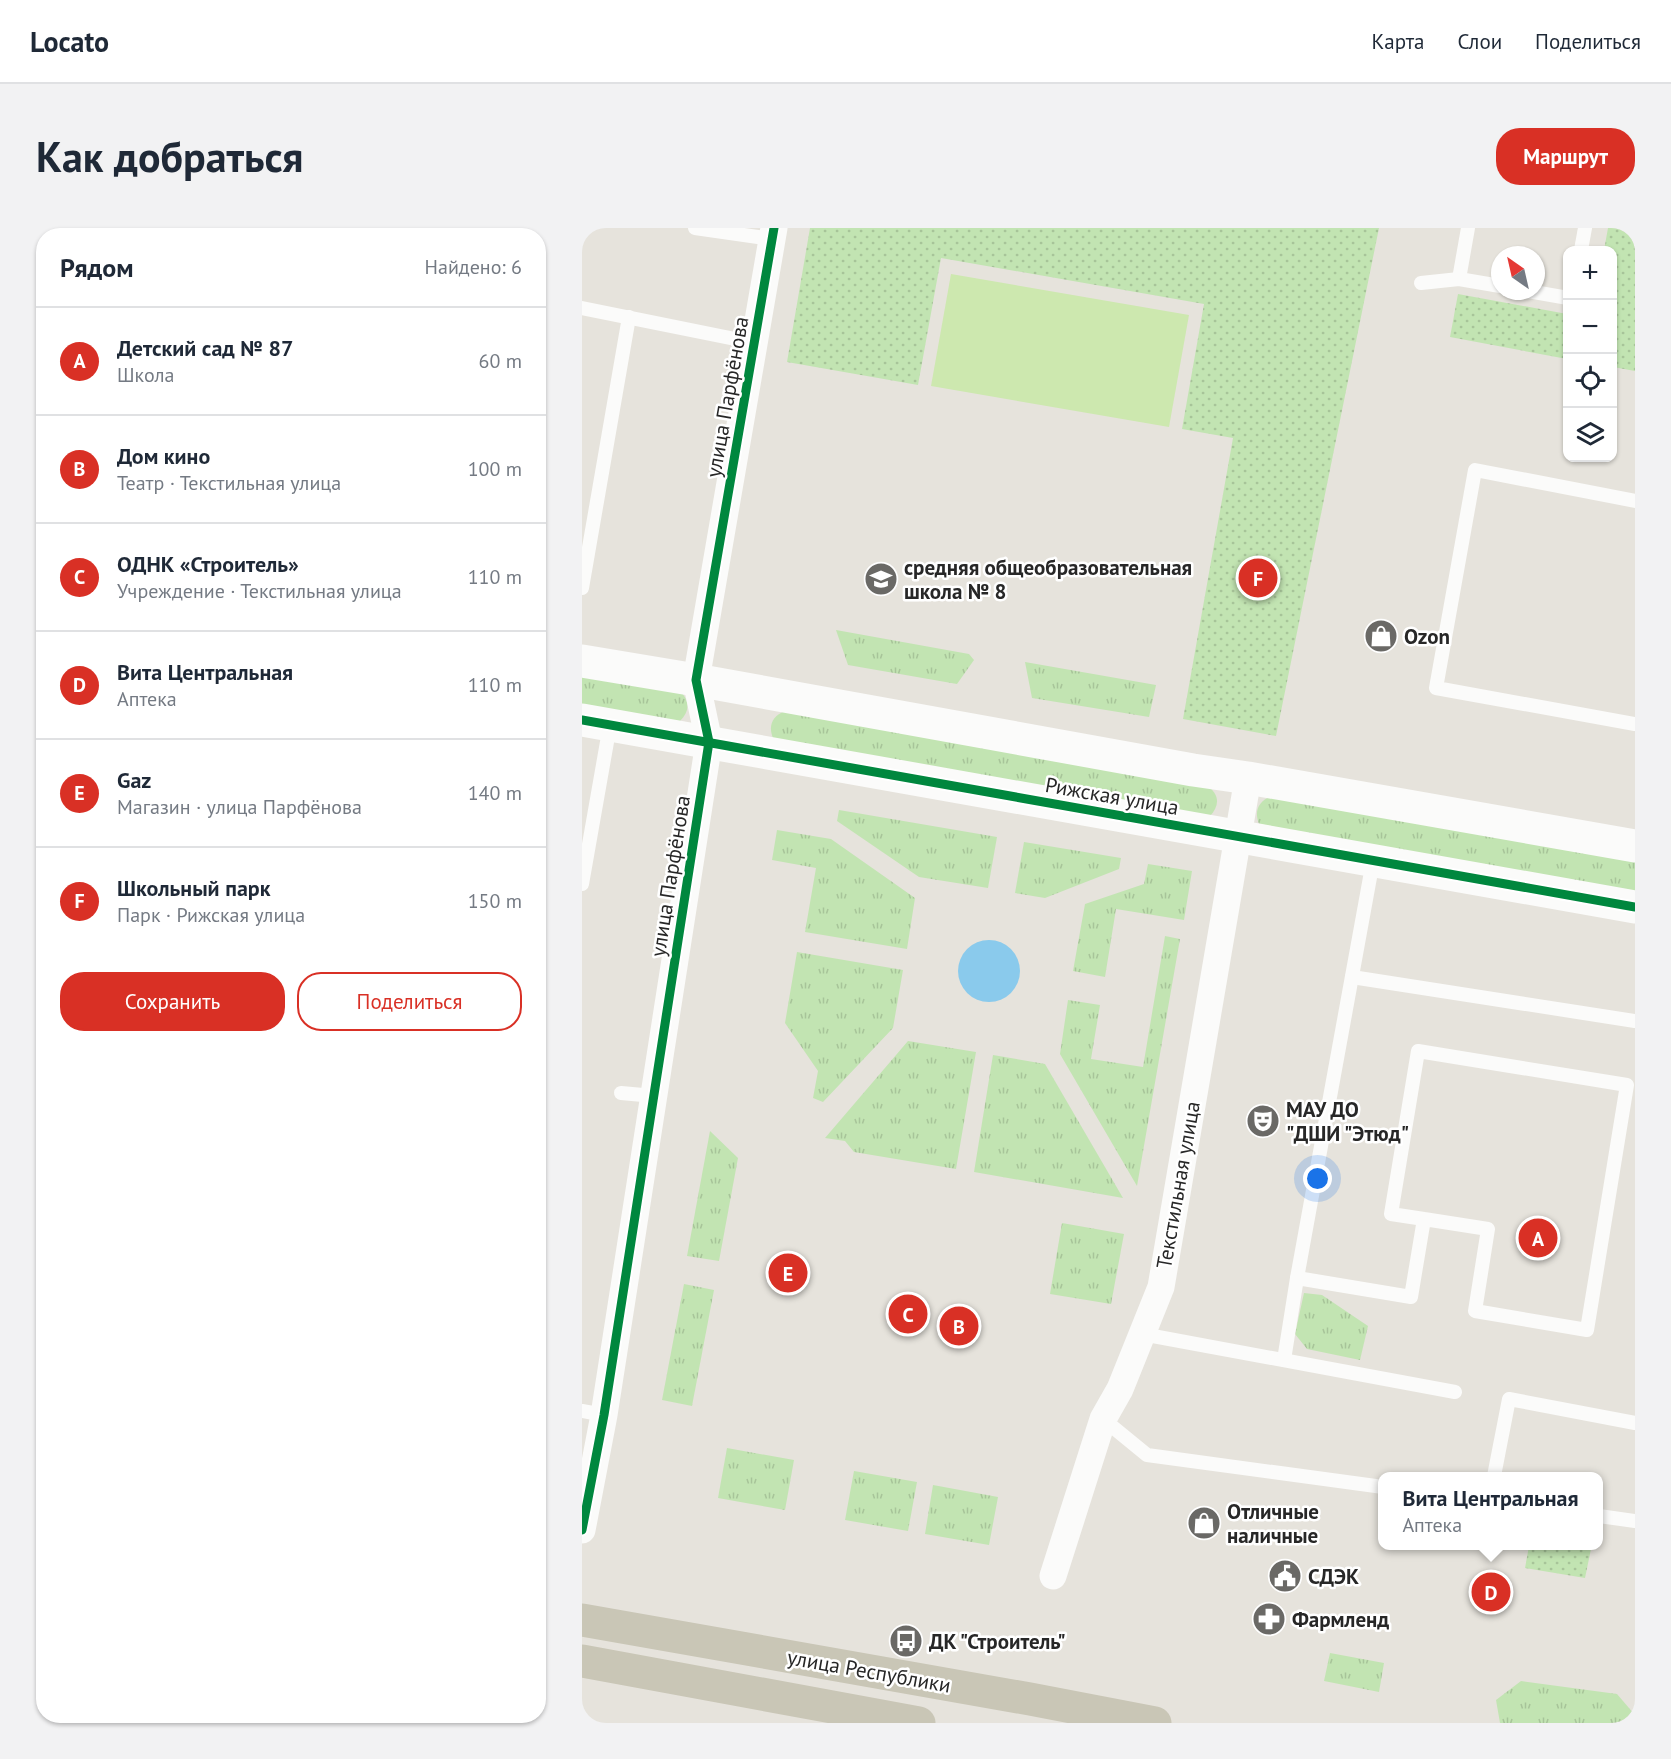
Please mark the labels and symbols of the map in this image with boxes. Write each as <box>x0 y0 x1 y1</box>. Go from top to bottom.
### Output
north arrow <box>1491 246 1545 300</box>
street label: улица Парфёнова <box>700 314 754 480</box>
place label: средняя общеобразовательная школа № 8 <box>904 554 1192 605</box>
pin: F <box>1238 556 1278 600</box>
school or university icon: средняя общеобразовательная школа № 8 <box>863 561 899 597</box>
shop icon: Ozon <box>1363 618 1399 654</box>
place label: Ozon <box>1404 623 1450 650</box>
street label: Рижская улица <box>1043 771 1181 821</box>
street label: улица Парфёнова <box>644 793 696 959</box>
place label: МАУ ДО "ДШИ "Этюд" <box>1286 1096 1409 1147</box>
street label: Текстильная улица <box>1150 1099 1206 1271</box>
theatre icon: МАУ ДО "ДШИ "Этюд" <box>1245 1103 1281 1139</box>
your location <box>1303 1164 1332 1193</box>
pin: A <box>1518 1216 1558 1260</box>
pin: E <box>768 1250 808 1296</box>
pin: C <box>888 1292 928 1336</box>
pin: B <box>940 1304 979 1348</box>
place label: Отличные наличные <box>1227 1498 1319 1549</box>
shop icon: Отличные наличные <box>1186 1505 1222 1541</box>
public building icon: СДЭК <box>1267 1558 1303 1594</box>
place label: СДЭК <box>1308 1563 1359 1590</box>
pin: D <box>1472 1570 1510 1614</box>
pharmacy icon: Фармленд <box>1251 1601 1287 1637</box>
place label: Фармленд <box>1292 1606 1389 1633</box>
bus stop icon: ДК "Строитель" <box>888 1623 924 1659</box>
place label: ДК "Строитель" <box>929 1628 1066 1655</box>
street label: улица Республики <box>785 1643 953 1699</box>

